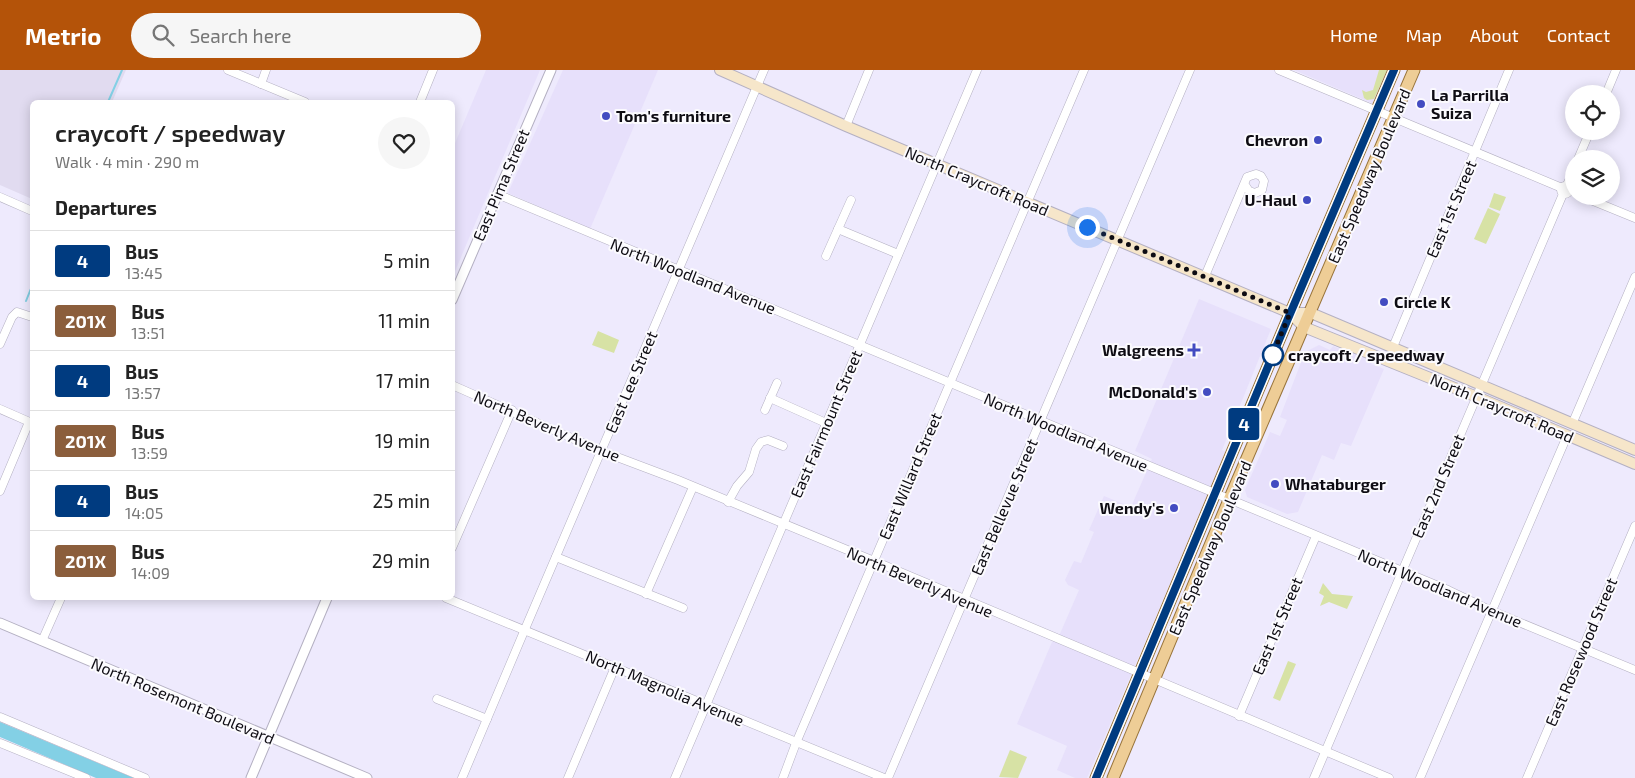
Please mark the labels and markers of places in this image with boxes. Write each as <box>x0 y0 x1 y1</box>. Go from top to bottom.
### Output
place label: La Parrilla Suiza <box>1431 85 1509 122</box>
marker: La Parrilla Suiza <box>1415 98 1427 110</box>
place label: Tom's furniture <box>616 106 731 125</box>
marker: Tom's furniture <box>600 110 612 122</box>
place label: Chevron <box>1245 130 1308 149</box>
marker: Chevron <box>1312 134 1324 146</box>
place label: U-Haul <box>1244 190 1298 209</box>
marker: U-Haul <box>1301 194 1313 206</box>
place label: Circle K <box>1394 292 1451 311</box>
marker: Circle K <box>1378 296 1390 308</box>
place label: Walgreens <box>1102 340 1184 359</box>
marker: Walgreens <box>1188 344 1200 356</box>
marker: craycoft / speedway <box>1262 344 1284 366</box>
place label: craycoft / speedway <box>1288 345 1444 365</box>
place label: McDonald's <box>1108 382 1197 401</box>
marker: McDonald's <box>1201 386 1213 398</box>
place label: Whataburger <box>1285 474 1386 493</box>
marker: Whataburger <box>1269 478 1281 490</box>
place label: Wendy's <box>1100 498 1164 518</box>
marker: Wendy's <box>1168 502 1180 514</box>

